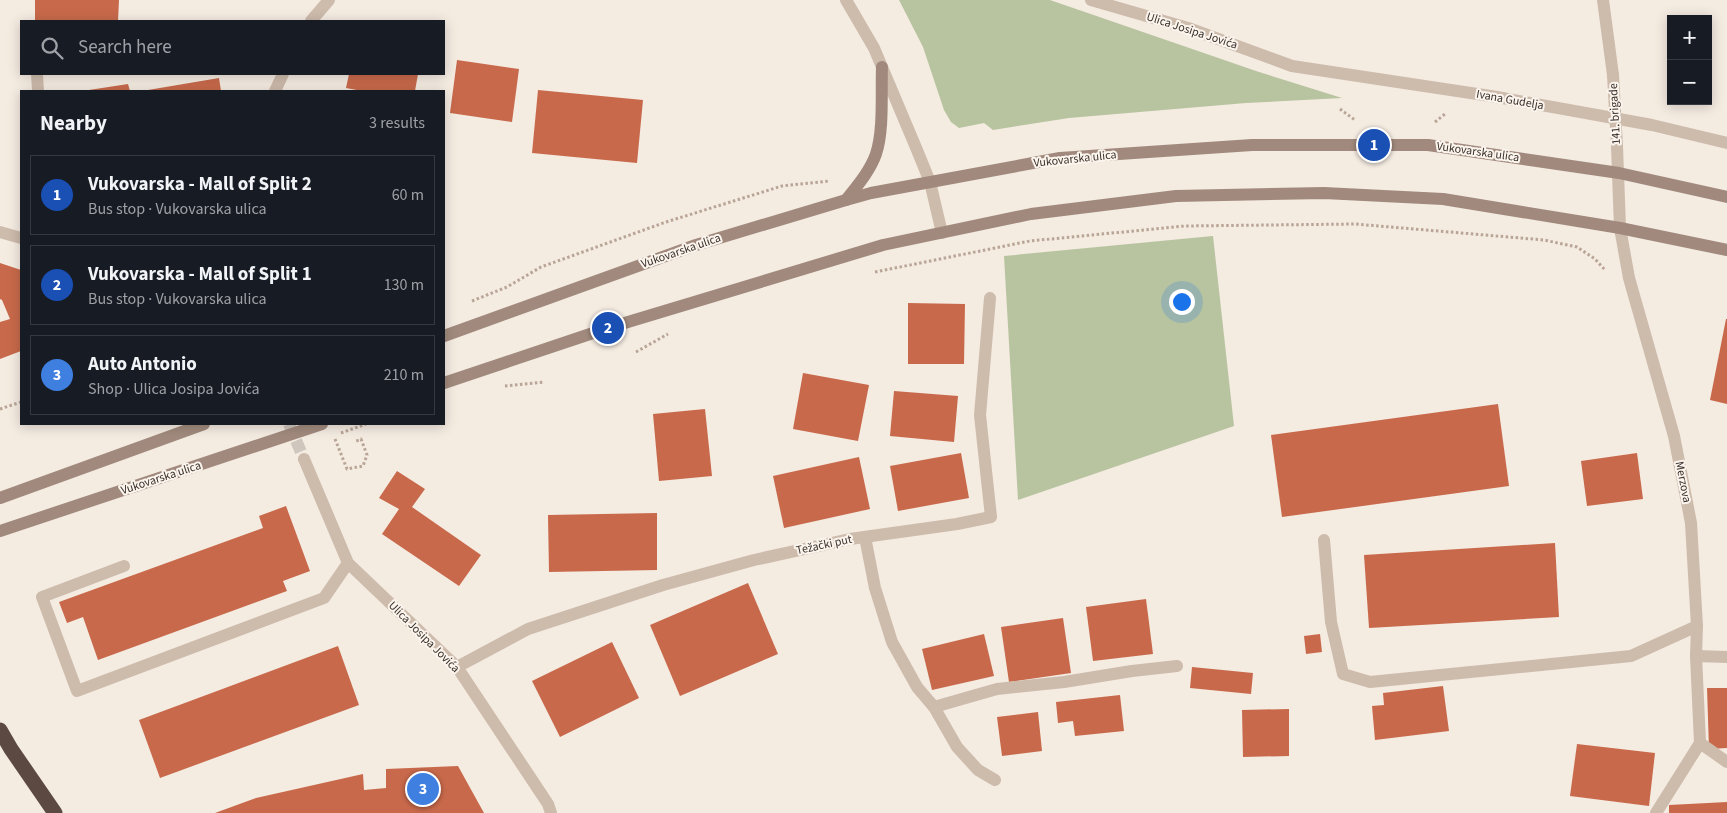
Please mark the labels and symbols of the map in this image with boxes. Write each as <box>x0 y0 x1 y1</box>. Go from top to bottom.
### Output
street label: Ulica Josipa Jovića <box>1144 8 1240 54</box>
street label: 141. brigade <box>1605 83 1625 145</box>
street label: Ivana Gudelja <box>1475 86 1545 114</box>
pin: 1 <box>1358 126 1390 164</box>
street label: Vukovarska ulica <box>1436 138 1520 166</box>
street label: Vukovarska ulica <box>1033 146 1117 172</box>
street label: Vukovarska ulica <box>639 229 723 273</box>
your location <box>1169 289 1195 315</box>
pin: 2 <box>592 309 624 347</box>
street label: Vukovarska ulica <box>119 457 203 499</box>
street label: Merzova <box>1671 460 1695 504</box>
street label: Težački put <box>795 531 853 559</box>
street label: Ulica Josipa Jovića <box>384 597 464 677</box>
pin: 3 <box>407 770 439 808</box>

